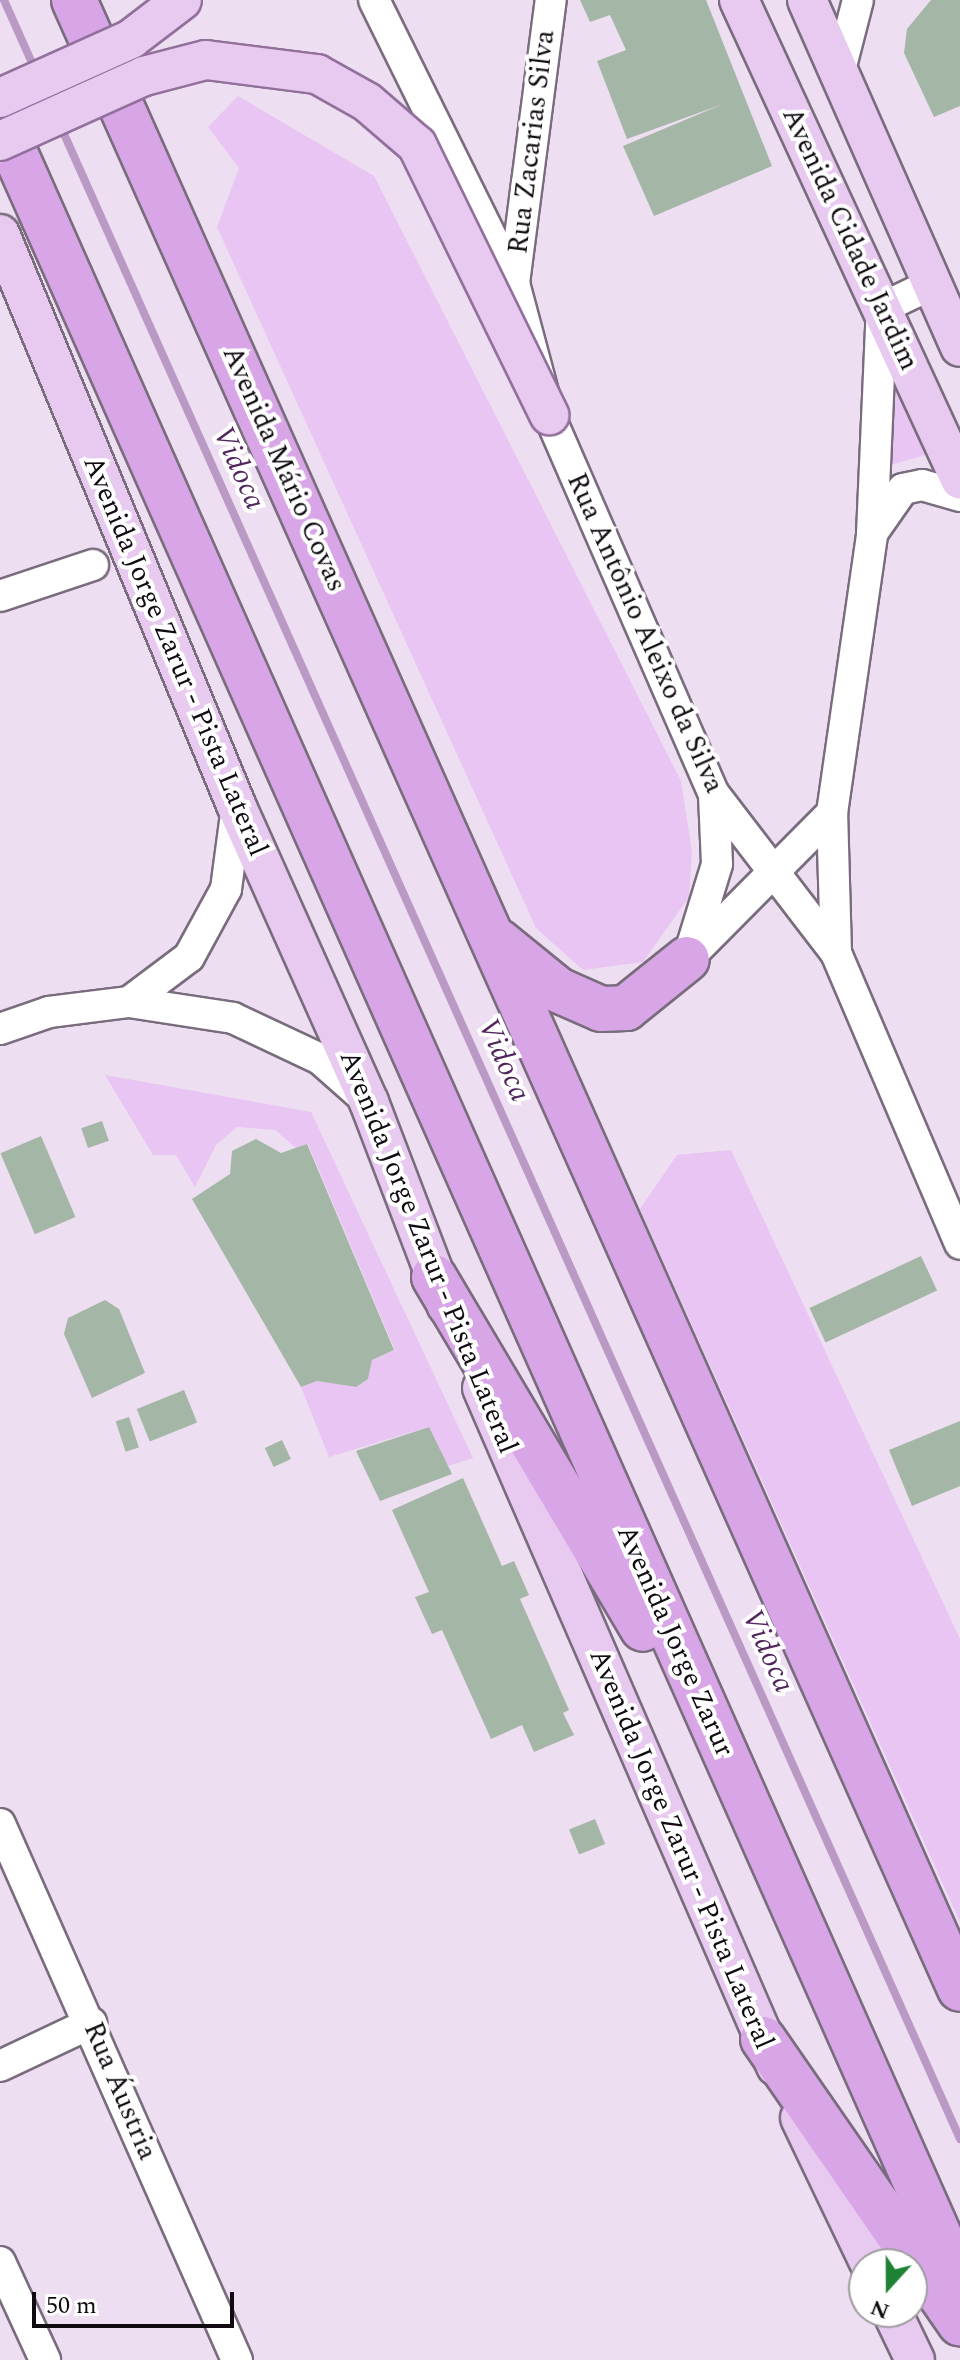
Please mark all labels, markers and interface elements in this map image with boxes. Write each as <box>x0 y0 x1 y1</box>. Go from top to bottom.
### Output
street label: Rua Zacarias Silva <box>502 28 562 256</box>
street label: Avenida Cidade Jardim <box>774 102 926 376</box>
street label: Avenida Mário Covas <box>215 341 353 597</box>
water label: Vidoca <box>205 421 273 515</box>
street label: Avenida Jorge Zarur - Pista Lateral <box>75 451 275 861</box>
street label: Rua Antônio Aleixo da Silva <box>559 468 731 798</box>
water label: Vidoca <box>470 1013 538 1107</box>
street label: Avenida Jorge Zarur - Pista Lateral <box>332 1046 524 1458</box>
street label: Avenida Jorge Zarur <box>609 1520 741 1762</box>
water label: Vidoca <box>734 1604 802 1698</box>
street label: Avenida Jorge Zarur - Pista Lateral <box>581 1644 781 2054</box>
street label: Rua Áustria <box>76 2017 164 2165</box>
north arrow <box>848 2248 928 2328</box>
scale bar <box>36 2276 238 2326</box>
text: 50 m <box>46 2288 97 2324</box>
text: N <box>866 2290 894 2328</box>

